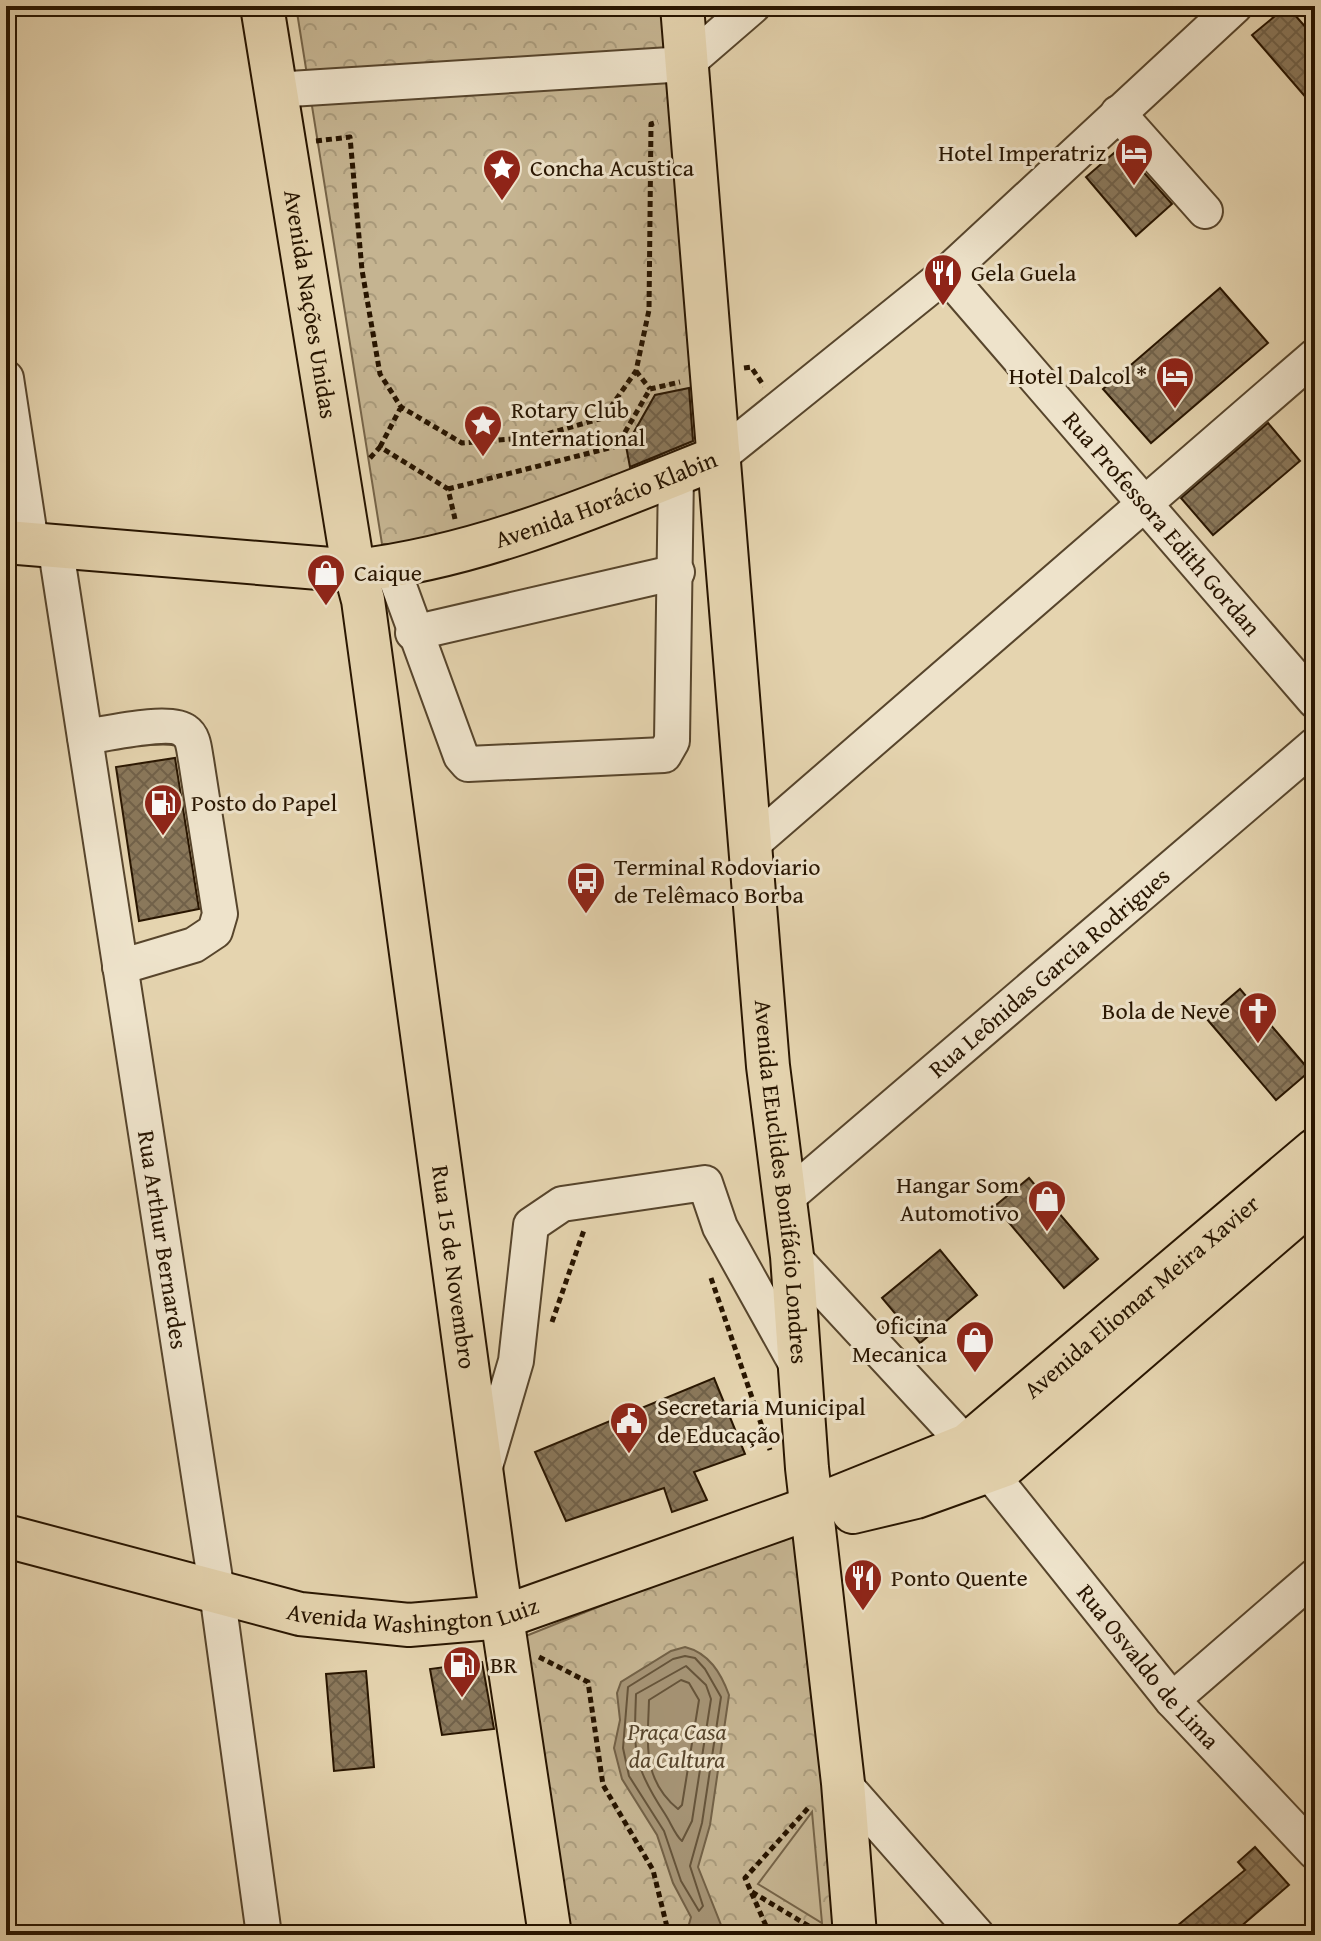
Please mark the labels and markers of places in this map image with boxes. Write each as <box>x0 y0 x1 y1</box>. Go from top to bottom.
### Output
hotel icon: Hotel Imperatriz <box>1113 132 1155 187</box>
place label: Hotel Imperatriz <box>938 135 1106 170</box>
place icon: Concha Acustica <box>481 147 523 202</box>
place label: Concha Acustica <box>530 150 695 185</box>
restaurant icon: Gela Guela <box>922 252 964 307</box>
place label: Gela Guela <box>971 255 1077 290</box>
hotel icon: Hotel Dalcol * <box>1154 355 1196 410</box>
place label: Hotel Dalcol * <box>1009 358 1147 393</box>
place label: Rotary Club International <box>511 392 646 455</box>
place icon: Rotary Club International <box>462 403 504 458</box>
shop icon: Caique <box>305 552 347 607</box>
place label: Caique <box>354 555 422 590</box>
fuel station icon: Posto do Papel <box>142 782 184 837</box>
place label: Posto do Papel <box>191 785 337 820</box>
place label: Terminal Rodoviario de Telêmaco Borba <box>614 849 820 912</box>
bus stop icon: Terminal Rodoviario de Telêmaco Borba <box>565 860 607 915</box>
church icon: Bola de Neve <box>1237 990 1279 1045</box>
place label: Bola de Neve <box>1102 993 1230 1028</box>
place label: Hangar Som Automotivo <box>896 1167 1019 1230</box>
shop icon: Hangar Som Automotivo <box>1026 1178 1068 1233</box>
place label: Oficina Mecanica <box>852 1308 948 1371</box>
shop icon: Oficina Mecanica <box>954 1319 996 1374</box>
place label: Secretaria Municipal de Educação <box>657 1389 866 1452</box>
public building icon: Secretaria Municipal de Educação <box>608 1400 650 1455</box>
restaurant icon: Ponto Quente <box>842 1557 884 1612</box>
place label: Ponto Quente <box>891 1560 1028 1595</box>
fuel station icon: BR <box>441 1644 483 1699</box>
place label: BR <box>490 1647 518 1682</box>

